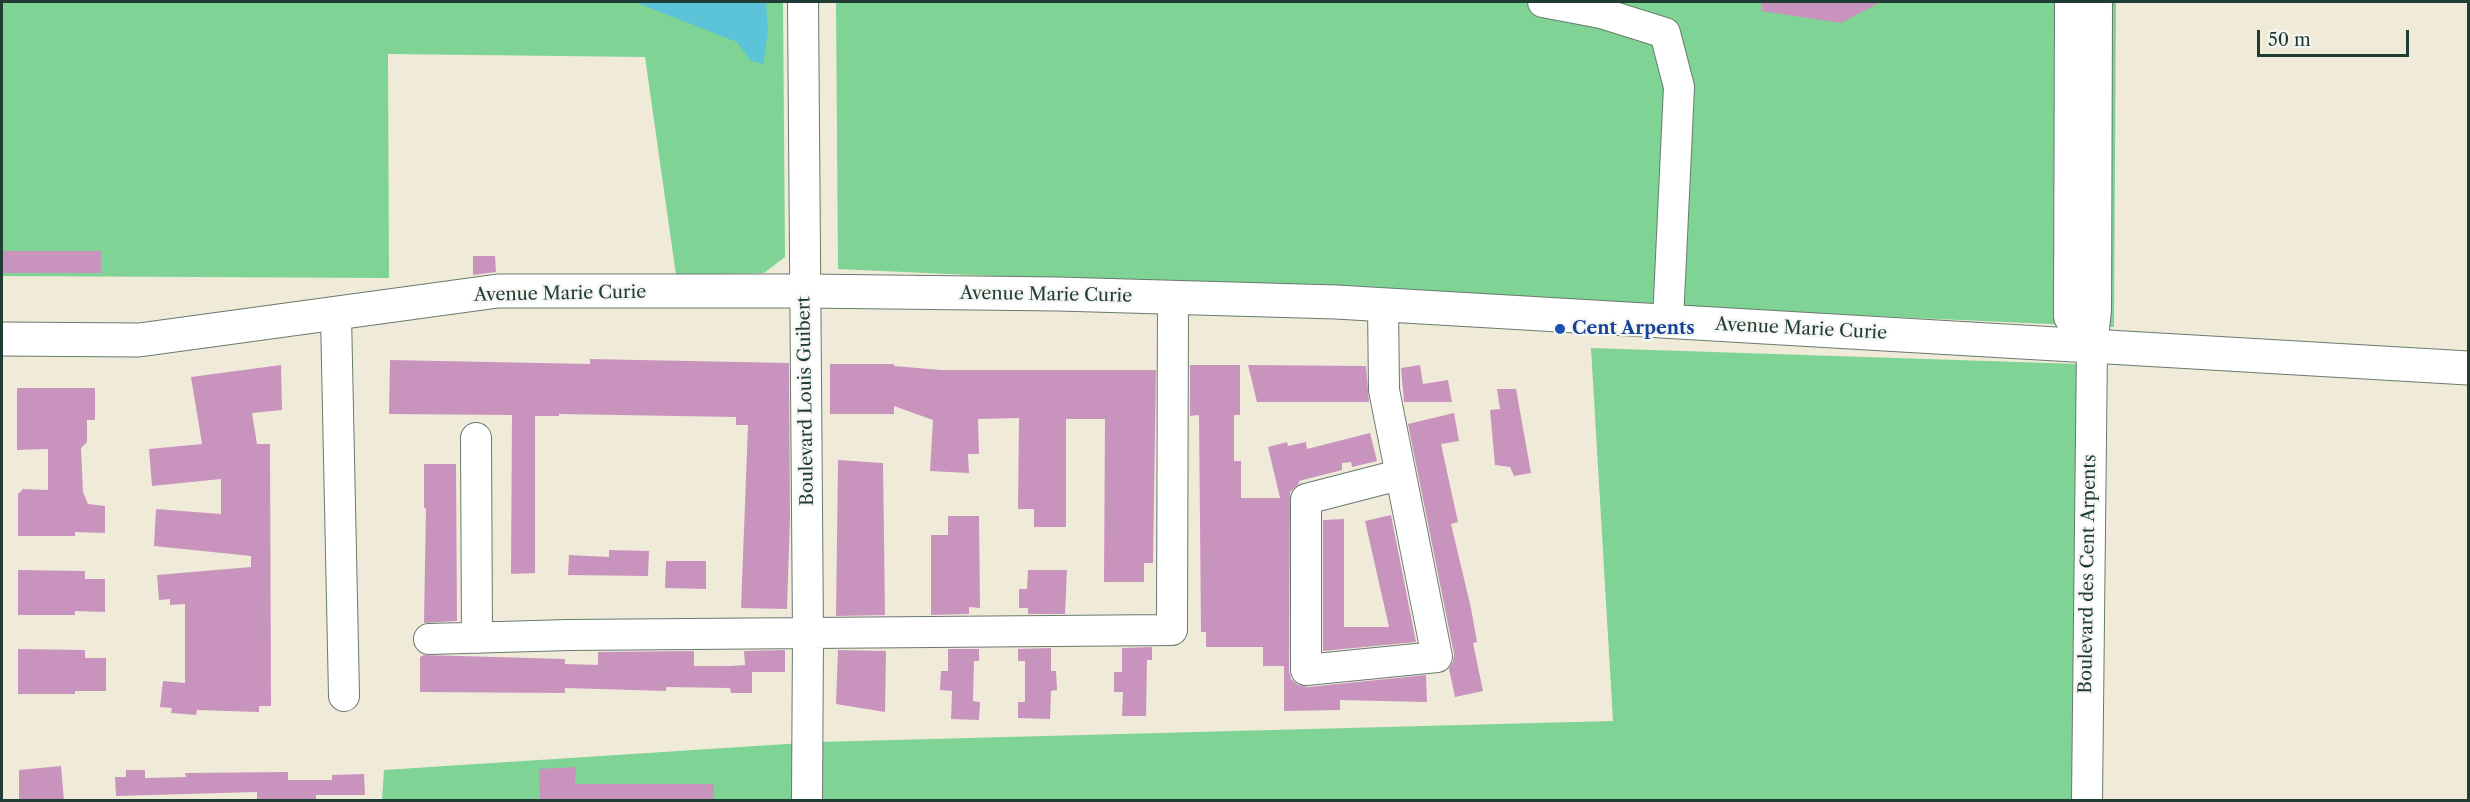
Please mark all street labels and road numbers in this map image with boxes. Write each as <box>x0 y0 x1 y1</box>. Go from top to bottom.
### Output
street label: Avenue Marie Curie <box>474 282 646 306</box>
street label: Avenue Marie Curie <box>960 283 1132 307</box>
street label: Boulevard Louis Guibert <box>793 296 819 506</box>
street label: Avenue Marie Curie <box>1714 314 1888 344</box>
street label: Boulevard des Cent Arpents <box>2075 454 2101 694</box>

